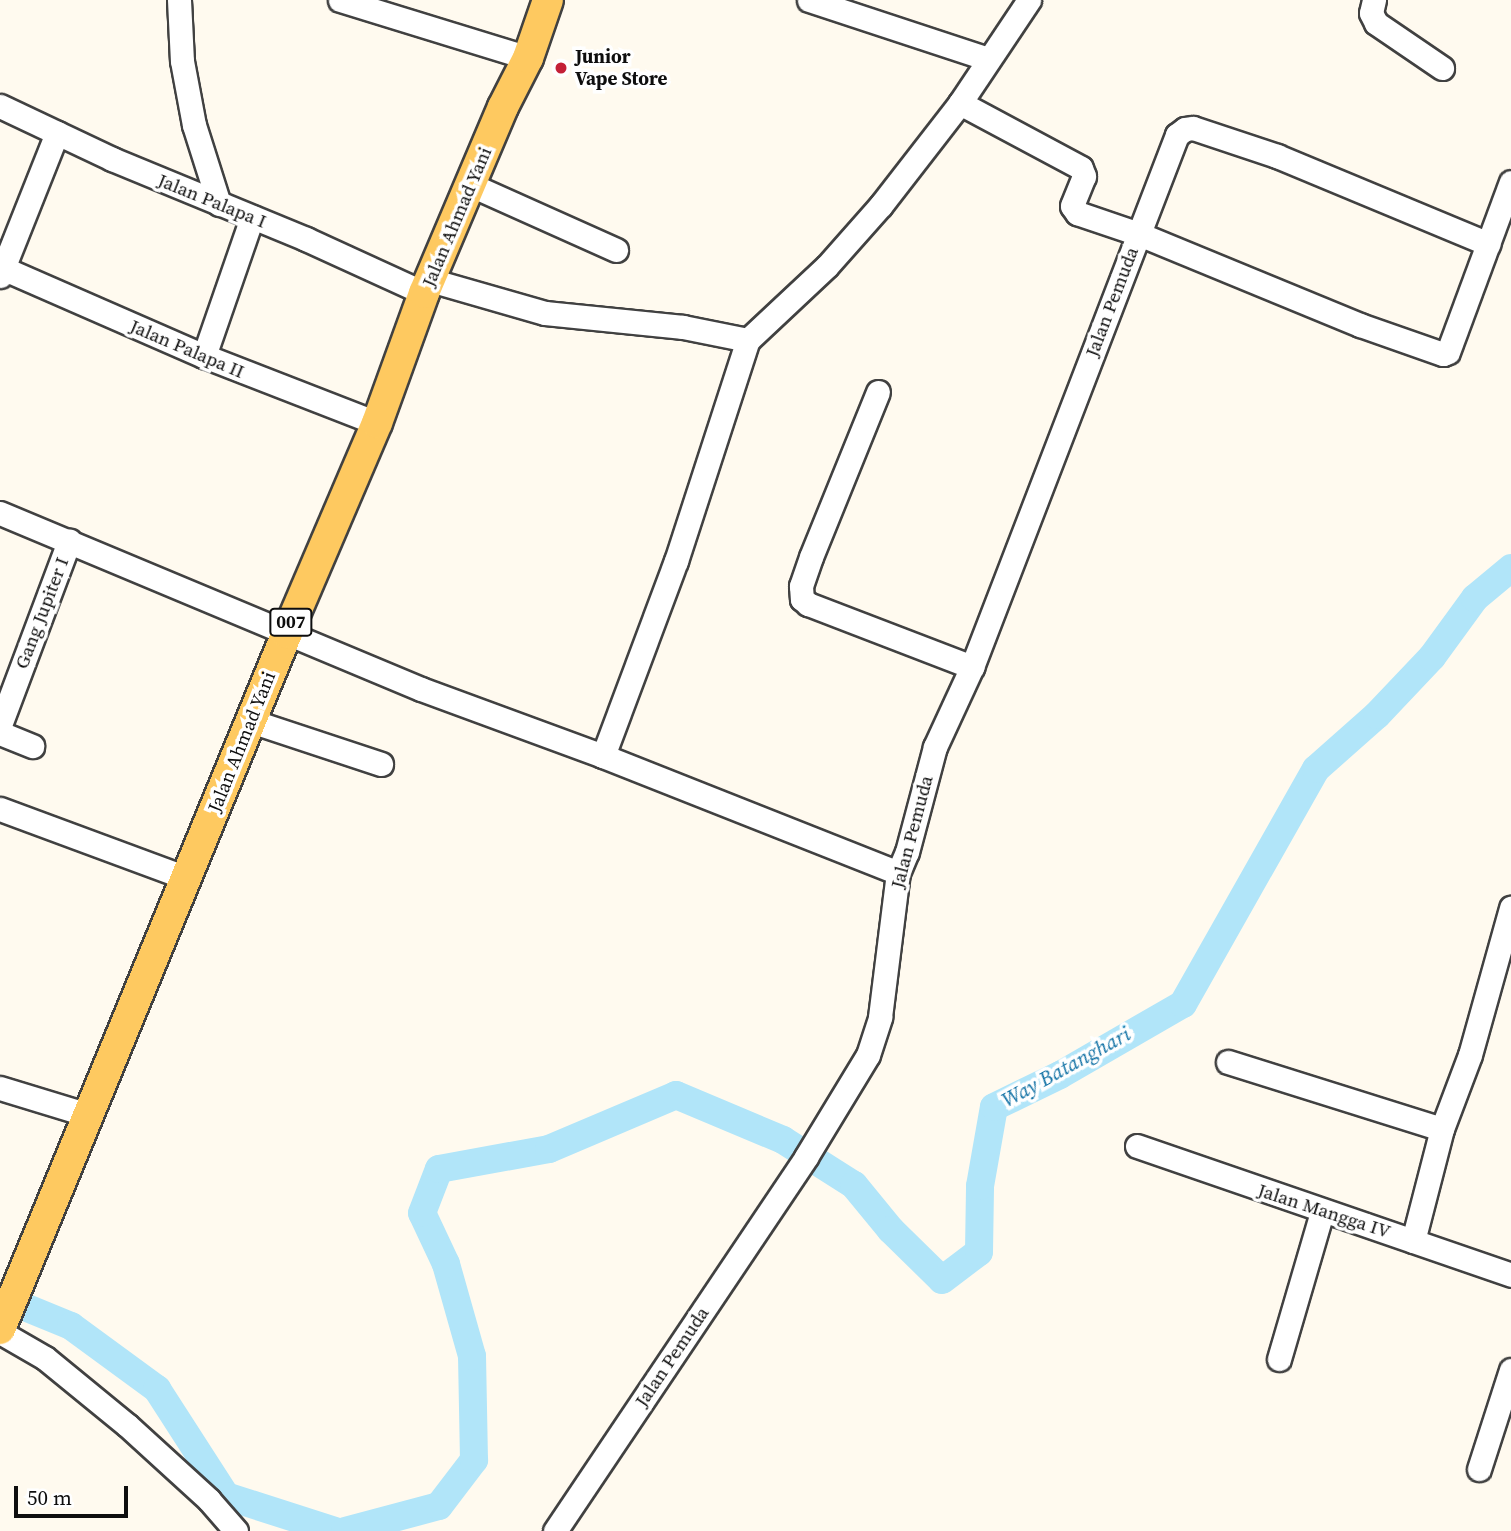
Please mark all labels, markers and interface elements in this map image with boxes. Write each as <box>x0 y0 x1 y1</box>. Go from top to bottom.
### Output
place label: Junior Vape Store <box>575 46 667 90</box>
marker: Junior Vape Store <box>553 60 569 76</box>
street label: Jalan Ahmad Yani <box>417 143 497 291</box>
street label: Jalan Palapa I <box>154 169 270 233</box>
street label: Jalan Pemuda <box>1081 244 1143 360</box>
street label: Jalan Palapa II <box>126 315 248 383</box>
street label: Gang Jupiter I <box>10 554 74 672</box>
road number: 007 <box>268 608 314 636</box>
street label: Jalan Ahmad Yani <box>203 668 281 816</box>
street label: Jalan Pemuda <box>886 773 938 891</box>
water label: Way Batanghari <box>997 1021 1135 1113</box>
street label: Jalan Mangga IV <box>1255 1179 1393 1243</box>
street label: Jalan Pemuda <box>630 1303 714 1411</box>
scale bar <box>18 1472 131 1516</box>
text: 50 m <box>27 1483 72 1512</box>

